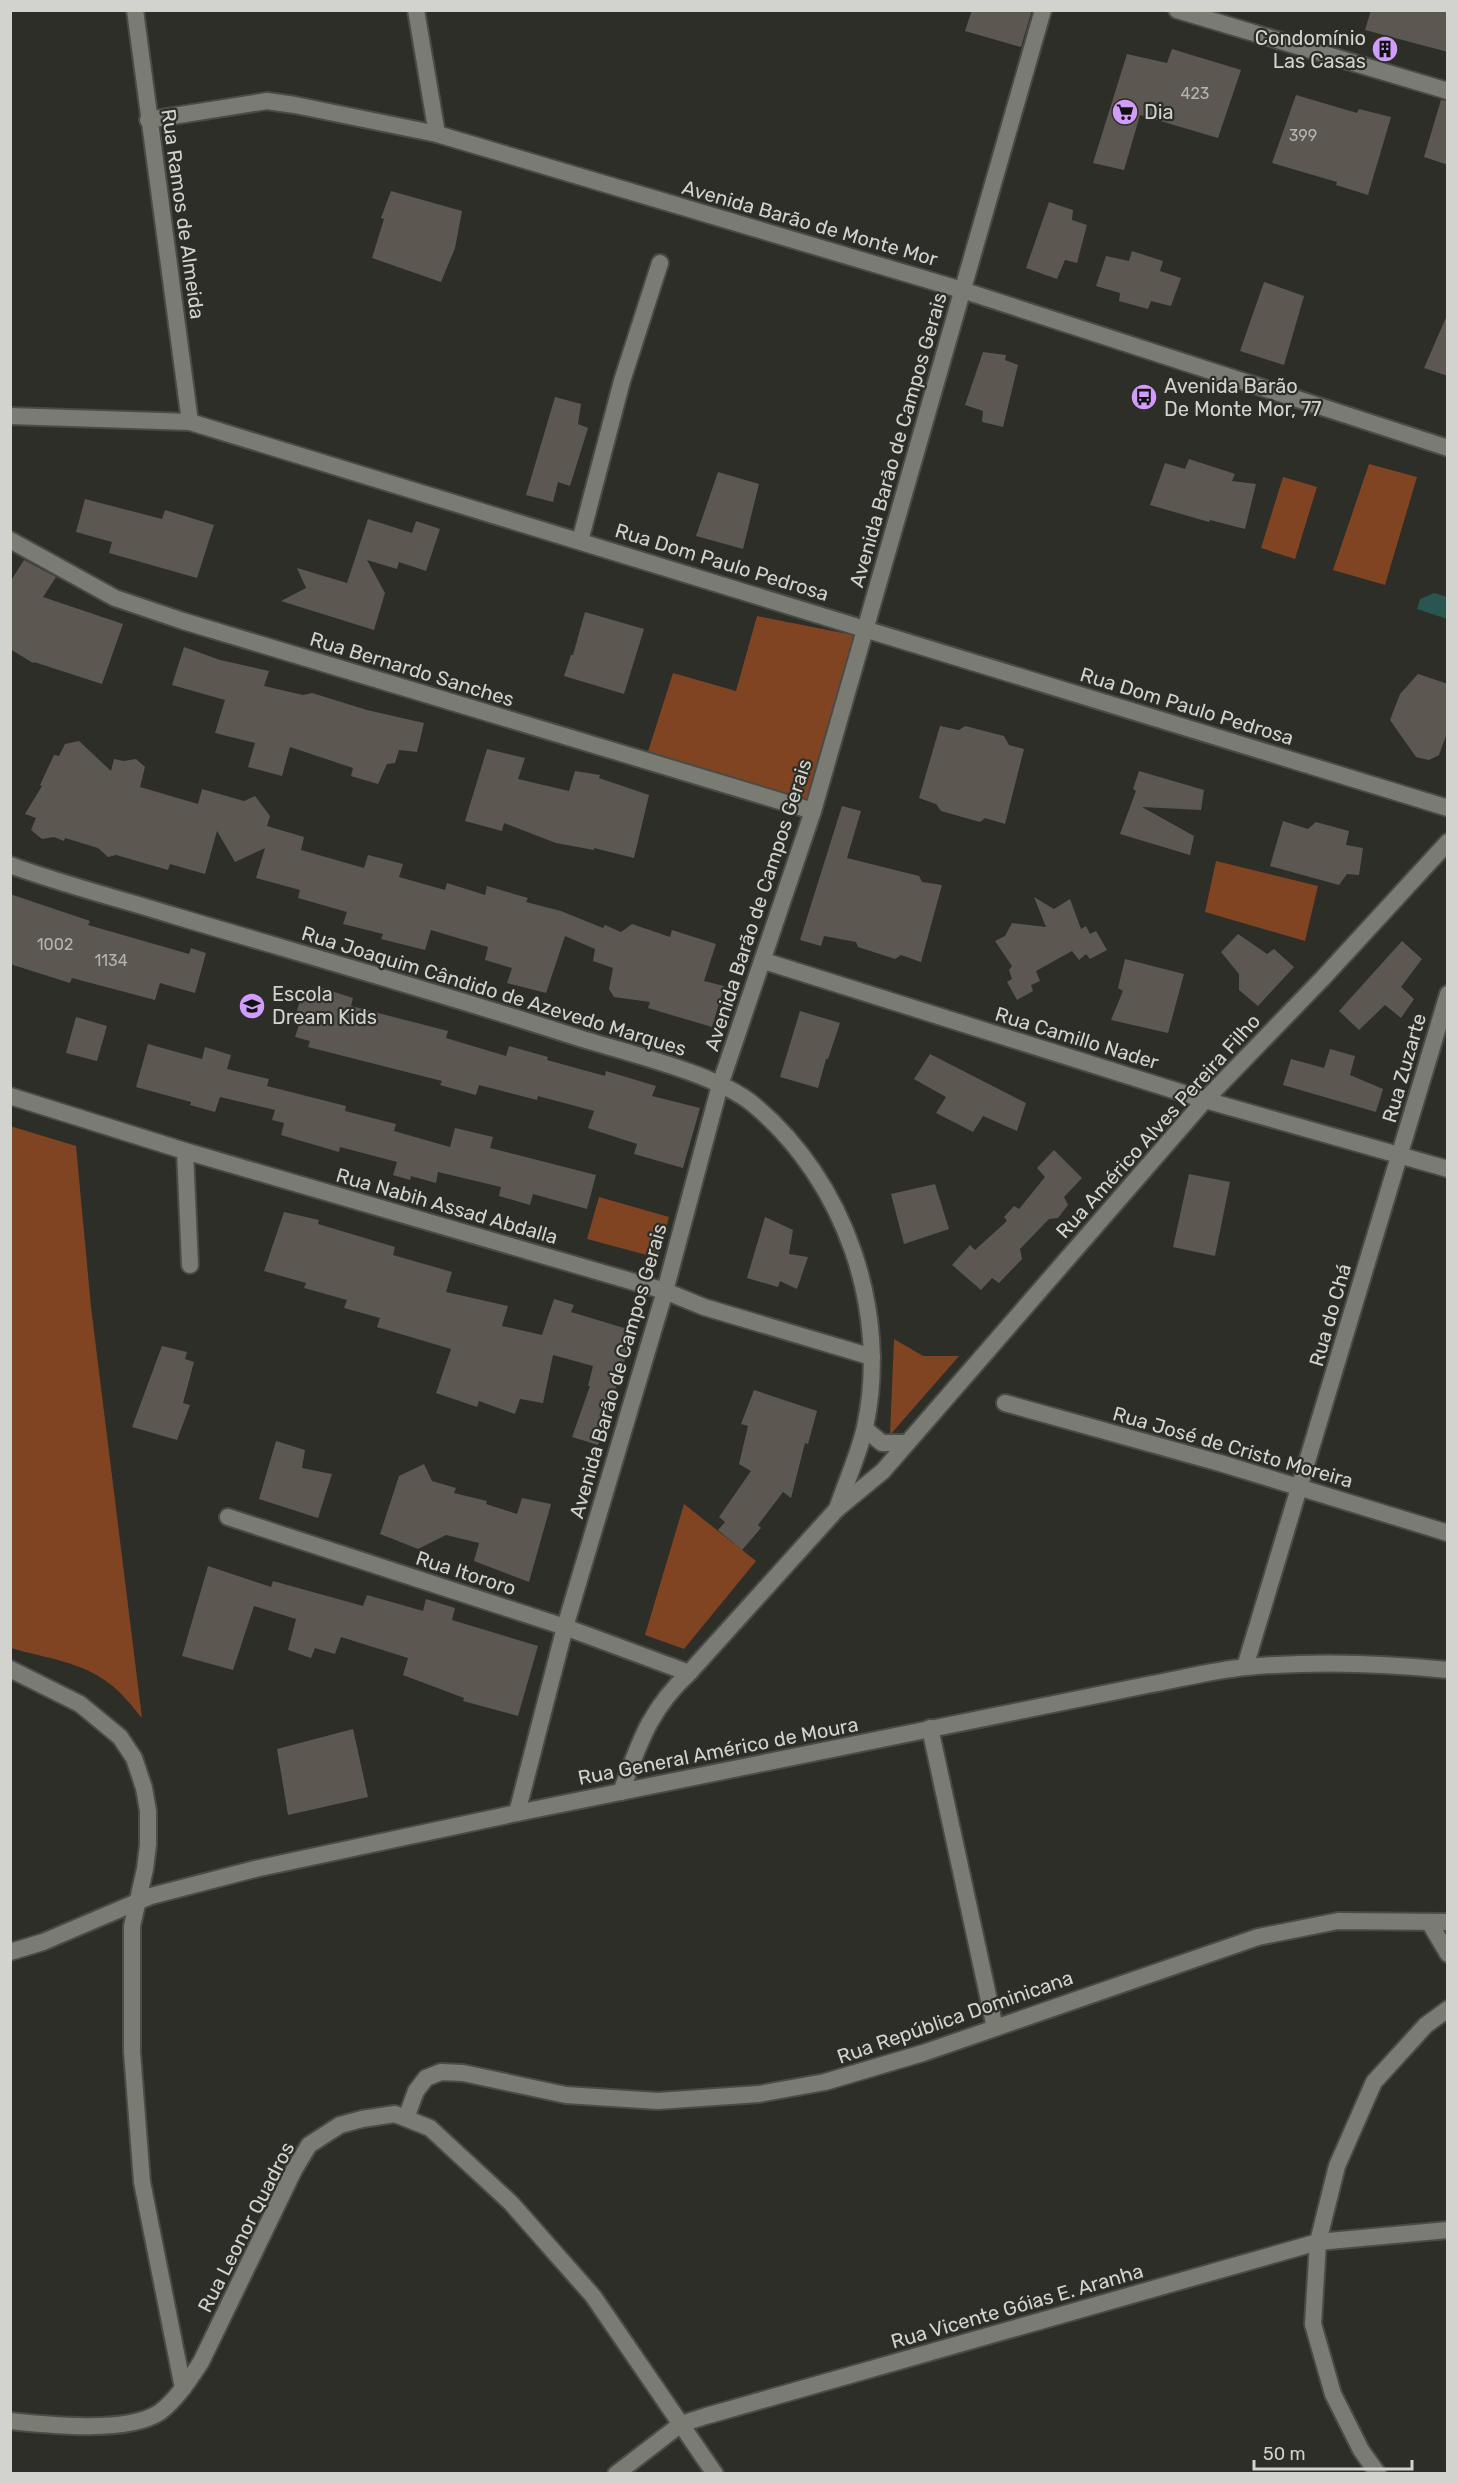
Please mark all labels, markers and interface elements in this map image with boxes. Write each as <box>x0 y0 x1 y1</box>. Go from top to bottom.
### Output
place label: Condomínio Las Casas <box>1255 26 1366 73</box>
building icon: Condomínio Las Casas <box>1370 34 1400 64</box>
house number: 423 <box>1181 84 1209 103</box>
supermarket icon: Dia <box>1110 97 1140 127</box>
place label: Dia <box>1144 100 1174 124</box>
street label: Rua Ramos de Almeida <box>156 107 210 321</box>
house number: 399 <box>1289 126 1317 145</box>
street label: Avenida Barão de Monte Mor <box>679 175 941 271</box>
street label: Avenida Barão de Campos Gerais <box>844 290 952 590</box>
place label: Avenida Barão De Monte Mor, 77 <box>1164 374 1321 421</box>
bus stop icon: Avenida Barão De Monte Mor, 77 <box>1129 382 1159 412</box>
street label: Rua Dom Paulo Pedrosa <box>612 518 832 606</box>
street label: Rua Bernardo Sanches <box>307 626 517 712</box>
street label: Rua Dom Paulo Pedrosa <box>1077 662 1297 750</box>
street label: Avenida Barão de Campos Gerais <box>699 756 817 1054</box>
street label: Rua Joaquim Cândido de Azevedo Marques <box>299 921 689 1061</box>
house number: 1002 <box>37 935 73 954</box>
house number: 1134 <box>94 951 128 970</box>
place label: Escola Dream Kids <box>272 982 377 1029</box>
school or university icon: Escola Dream Kids <box>237 991 267 1021</box>
street label: Rua Camillo Nader <box>992 1002 1162 1074</box>
street label: Rua Américo Alves Pereira Filho <box>1051 1009 1265 1243</box>
street label: Rua Zuzarte <box>1377 1011 1431 1125</box>
street label: Rua Nabih Assad Abdalla <box>333 1163 561 1249</box>
street label: Avenida Barão de Campos Gerais <box>564 1221 672 1521</box>
street label: Rua do Chá <box>1304 1261 1356 1369</box>
street label: Rua José de Cristo Moreira <box>1110 1401 1356 1493</box>
street label: Rua Itororo <box>413 1546 519 1600</box>
street label: Rua General Américo de Moura <box>576 1712 860 1790</box>
street label: Rua República Dominicana <box>834 1965 1076 2069</box>
street label: Rua Leonor Quadros <box>193 2138 299 2316</box>
street label: Rua Vicente Góias E. Aranha <box>888 2258 1146 2354</box>
scale bar <box>1254 2433 1412 2471</box>
text: 50 m <box>1263 2443 1306 2465</box>

